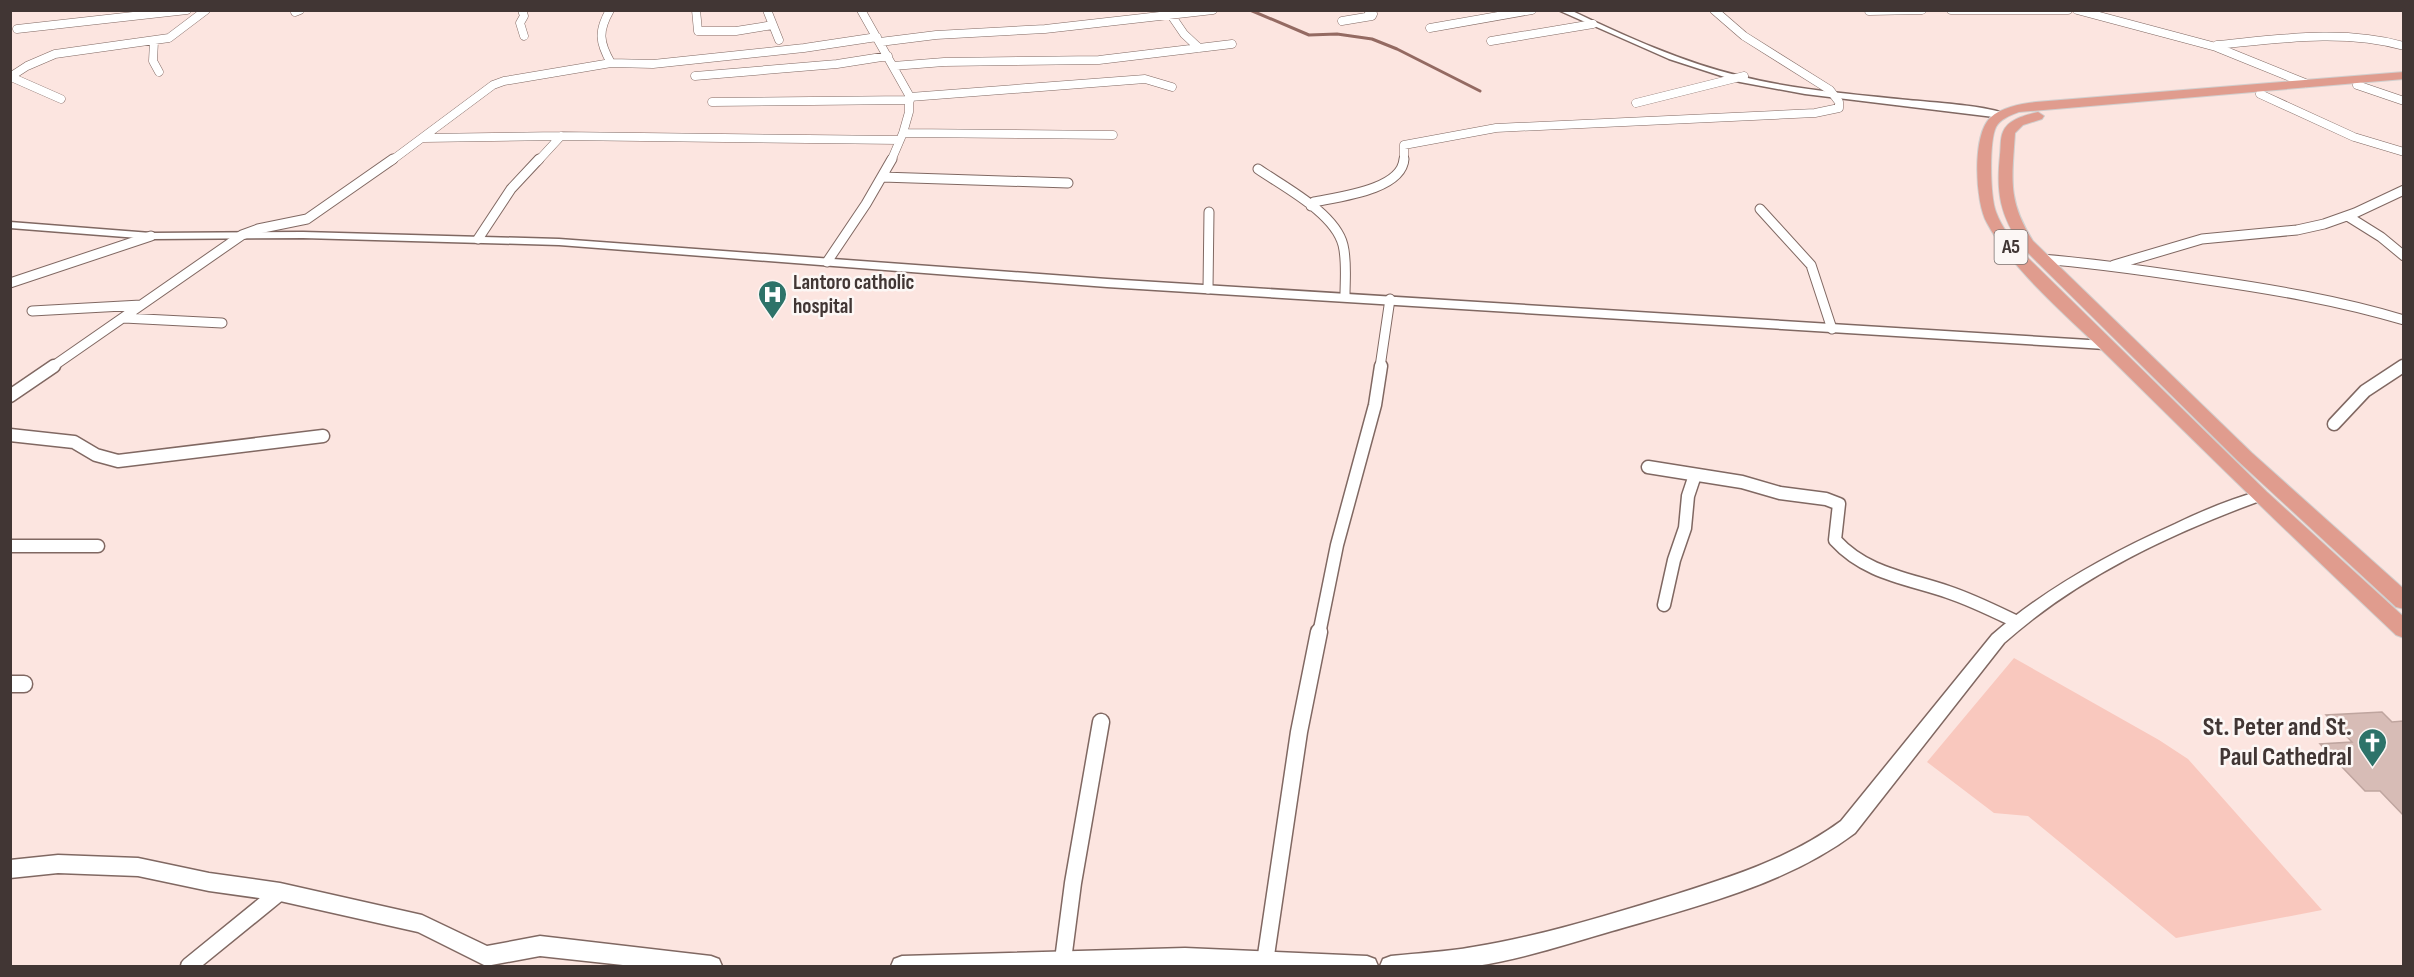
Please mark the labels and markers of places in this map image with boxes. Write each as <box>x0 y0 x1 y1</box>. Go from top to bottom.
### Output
place label: Lantoro catholic hospital <box>793 270 915 319</box>
hospital icon: Lantoro catholic hospital <box>756 278 788 320</box>
place label: St. Peter and St. Paul Cathedral <box>2203 712 2352 773</box>
church icon: St. Peter and St. Paul Cathedral <box>2357 726 2389 768</box>

